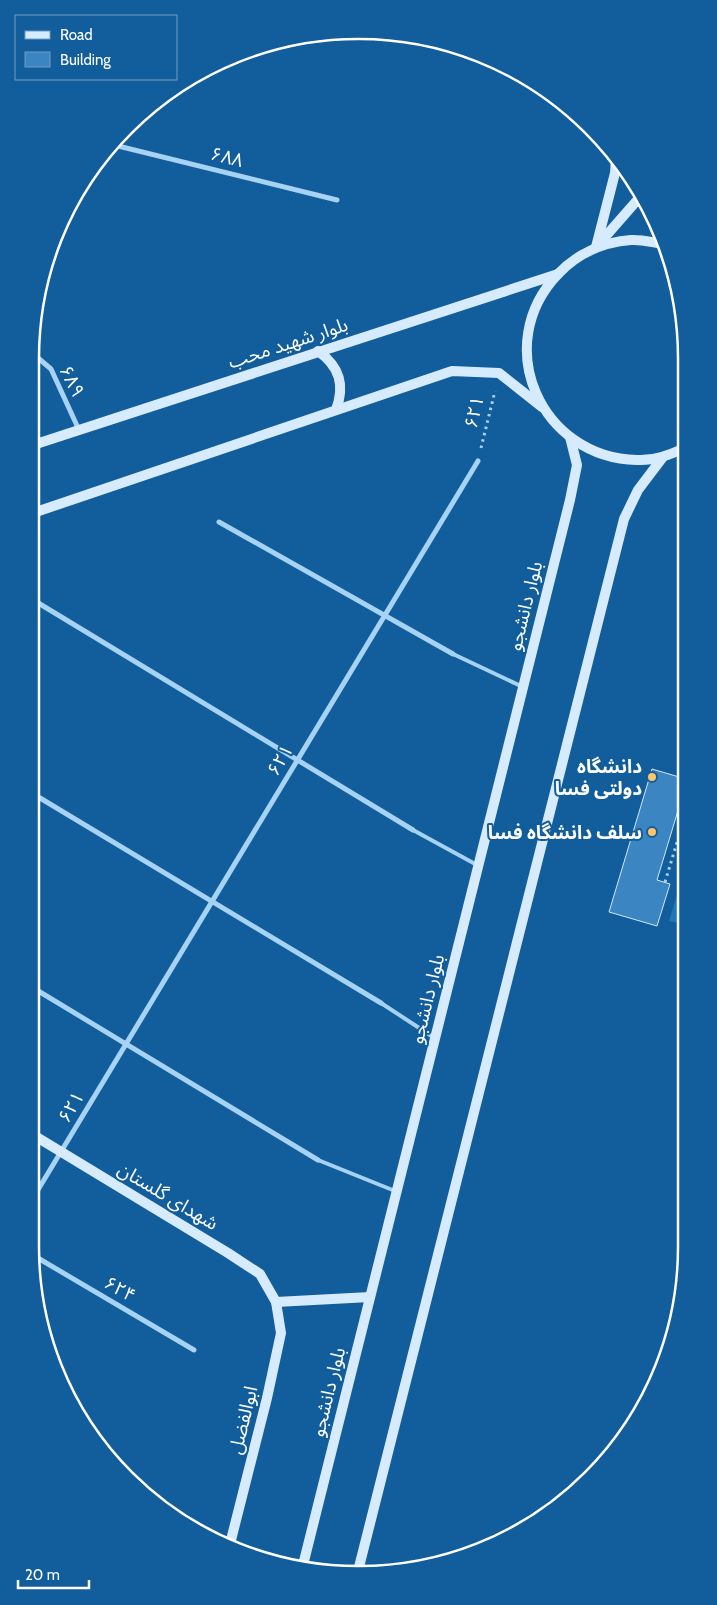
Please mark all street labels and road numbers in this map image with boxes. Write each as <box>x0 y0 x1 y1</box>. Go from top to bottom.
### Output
street label: ۶۸۸ <box>208 142 246 172</box>
street label: بلوار شهید محب <box>225 313 351 373</box>
street label: ۶۸۹ <box>54 361 90 401</box>
street label: ۶۲۱ <box>459 394 489 430</box>
street label: بلوار دانشجو <box>503 559 547 653</box>
street label: ۶۲۱ <box>262 740 298 780</box>
street label: بلوار دانشجو <box>405 952 449 1046</box>
street label: ۶۲۱ <box>53 1087 89 1127</box>
street label: شهدای گلستان <box>114 1157 222 1235</box>
street label: ۶۲۴ <box>100 1271 140 1307</box>
street label: بلوار دانشجو <box>306 1345 350 1439</box>
street label: ابوالفضل <box>223 1384 263 1456</box>

